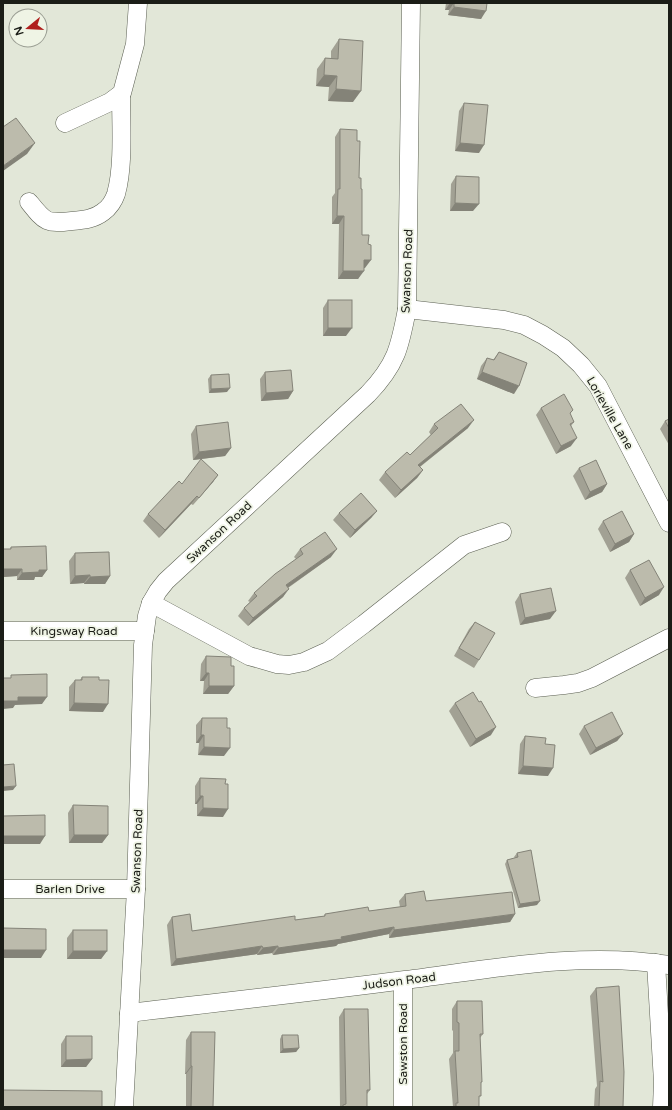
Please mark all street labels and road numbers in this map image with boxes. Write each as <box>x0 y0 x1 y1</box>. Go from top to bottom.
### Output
street label: Swanson Road <box>399 229 415 313</box>
street label: Lorieville Lane <box>584 374 637 452</box>
street label: Swanson Road <box>183 498 255 566</box>
street label: Kingsway Road <box>30 624 118 638</box>
street label: Swanson Road <box>129 809 145 893</box>
street label: Barlen Drive <box>35 882 105 896</box>
street label: Judson Road <box>361 970 437 992</box>
street label: Sawston Road <box>396 1003 410 1085</box>

